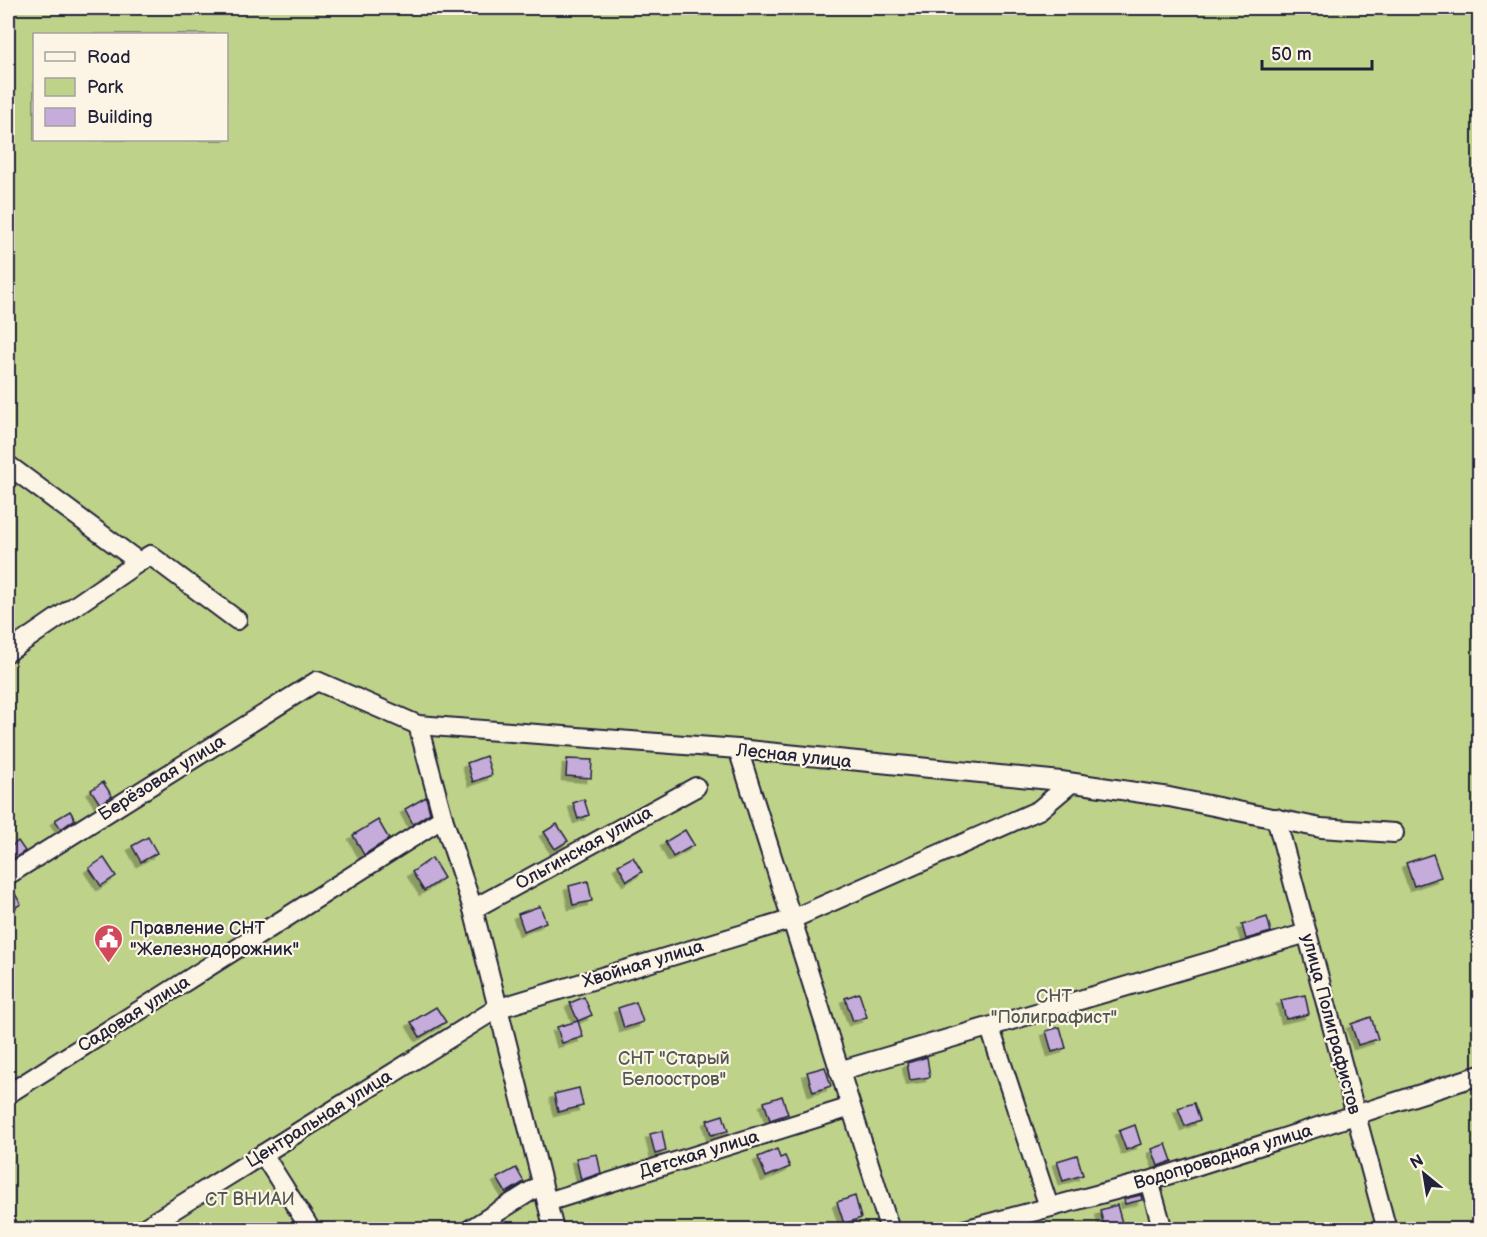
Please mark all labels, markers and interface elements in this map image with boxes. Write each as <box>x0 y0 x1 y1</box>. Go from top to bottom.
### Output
legend <box>33 33 228 141</box>
scale bar <box>1262 33 1372 71</box>
text: 50 m <box>1271 44 1312 65</box>
text: Road <box>87 47 131 68</box>
text: Park <box>87 77 123 98</box>
text: Building <box>87 107 153 128</box>
street label: Берёзовая улица <box>95 730 229 825</box>
street label: Лесная улица <box>734 739 853 773</box>
street label: Ольгинская улица <box>512 802 656 894</box>
place label: Правление СНТ "Железнодорожник" <box>130 918 299 960</box>
public building icon: Правление СНТ "Железнодорожник" <box>93 922 125 964</box>
street label: улица Полиграфистов <box>1297 931 1365 1117</box>
street label: Хвойная улица <box>580 936 706 992</box>
street label: Садовая улица <box>74 971 194 1057</box>
park label: СНТ "Полиграфист" <box>991 986 1117 1028</box>
park label: СНТ "Старый Белоостров" <box>618 1048 730 1090</box>
street label: Центральная улица <box>242 1065 396 1172</box>
street label: Водопроводная улица <box>1131 1120 1315 1194</box>
street label: Детская улица <box>637 1126 762 1182</box>
north arrow <box>1394 1144 1454 1204</box>
text: N <box>1407 1151 1427 1174</box>
park label: СТ ВНИАИ <box>205 1189 295 1210</box>

